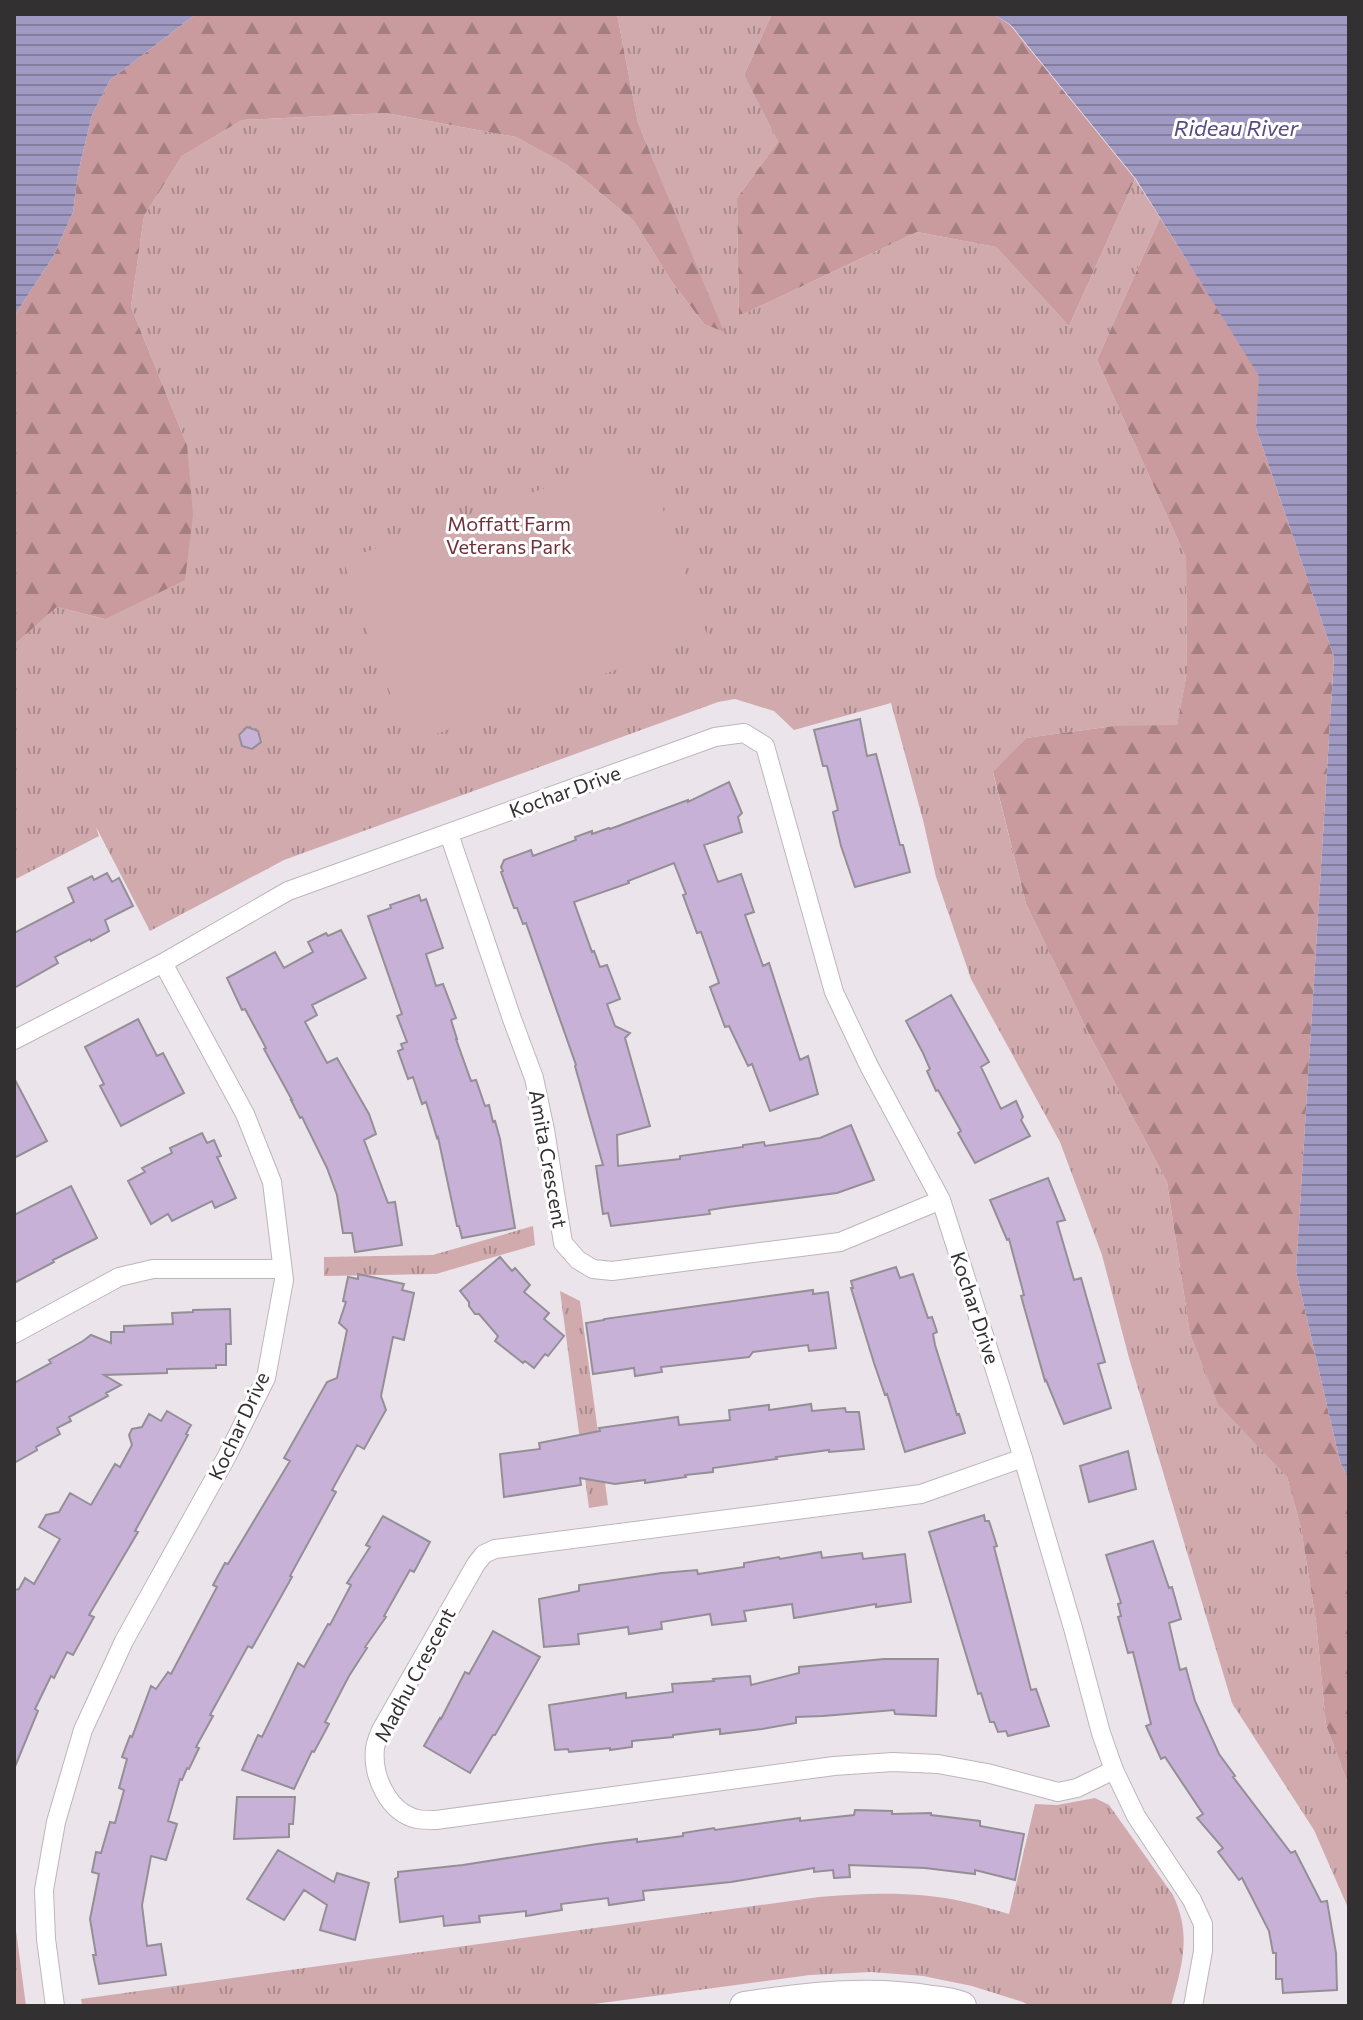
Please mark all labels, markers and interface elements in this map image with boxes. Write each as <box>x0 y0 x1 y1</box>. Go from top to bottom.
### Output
water label: Rideau River <box>1174 114 1299 141</box>
park label: Moffatt Farm Veterans Park <box>446 511 572 558</box>
street label: Kochar Drive <box>506 760 624 822</box>
street label: Amita Crescent <box>525 1088 573 1230</box>
street label: Kochar Drive <box>947 1249 1005 1367</box>
street label: Kochar Drive <box>203 1368 274 1483</box>
street label: Madhu Crescent <box>369 1603 460 1746</box>

